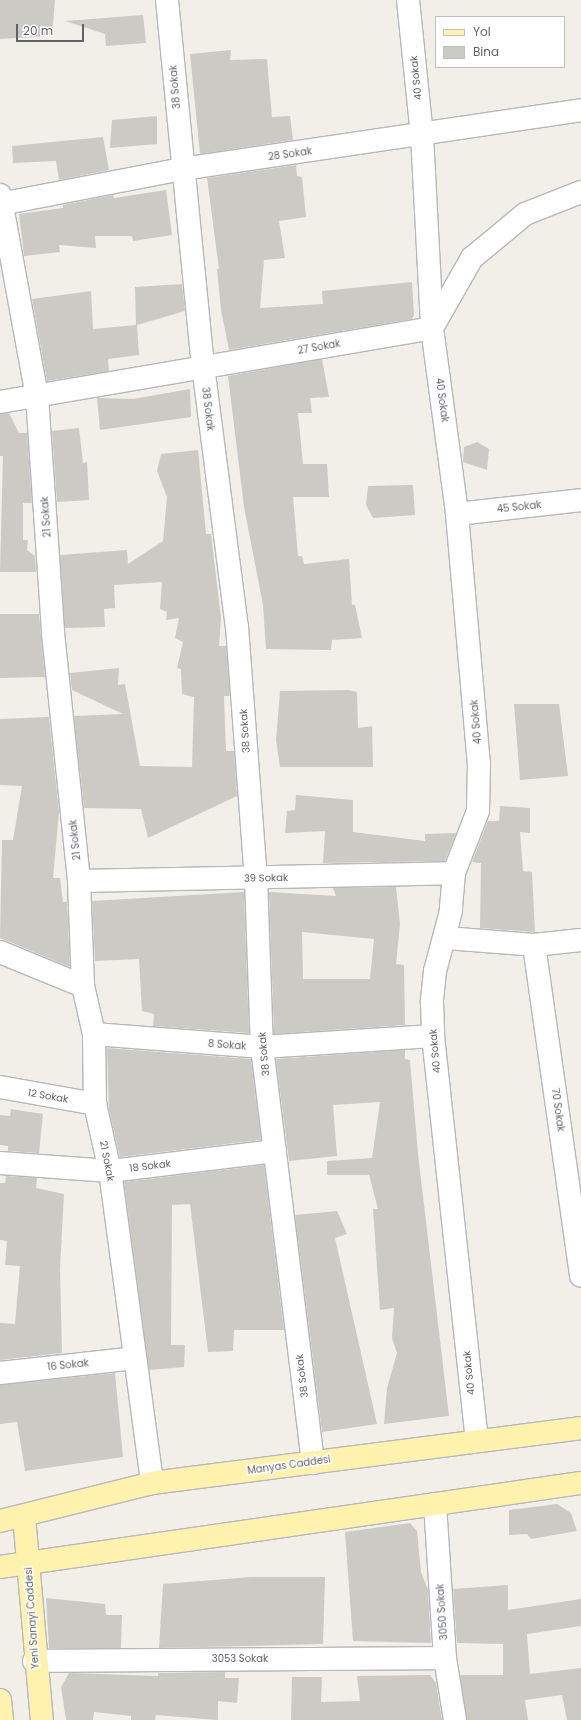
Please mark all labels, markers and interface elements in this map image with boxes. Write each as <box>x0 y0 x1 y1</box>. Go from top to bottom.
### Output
scale bar <box>18 16 86 42</box>
legend <box>435 16 565 68</box>
text: 20 m <box>23 22 53 39</box>
text: Yol <box>473 23 491 40</box>
text: Bina <box>473 43 499 60</box>
street label: 40 Sokak <box>408 55 424 101</box>
street label: 38 Sokak <box>167 64 183 110</box>
street label: 28 Sokak <box>267 145 313 163</box>
street label: 27 Sokak <box>297 337 341 357</box>
street label: 40 Sokak <box>433 377 451 423</box>
street label: 38 Sokak <box>199 386 217 432</box>
street label: 21 Sokak <box>39 496 53 538</box>
street label: 45 Sokak <box>496 499 542 515</box>
street label: 40 Sokak <box>468 699 484 745</box>
street label: 38 Sokak <box>237 709 253 753</box>
street label: 21 Sokak <box>67 819 83 861</box>
street label: 39 Sokak <box>244 872 288 884</box>
street label: 40 Sokak <box>427 1028 443 1074</box>
street label: 38 Sokak <box>256 1031 272 1077</box>
street label: 8 Sokak <box>207 1038 247 1052</box>
street label: 12 Sokak <box>27 1087 69 1105</box>
street label: 70 Sokak <box>549 1088 567 1132</box>
street label: 21 Sokak <box>97 1140 117 1182</box>
street label: 18 Sokak <box>129 1158 171 1174</box>
street label: 40 Sokak <box>461 1350 477 1396</box>
street label: 38 Sokak <box>293 1353 311 1399</box>
street label: 16 Sokak <box>47 1357 89 1373</box>
street label: Manyas Caddesi <box>247 1453 331 1477</box>
street label: Yeni Sanayi Caddesi <box>22 1567 42 1669</box>
street label: 3050 Sokak <box>434 1583 450 1641</box>
street label: 3053 Sokak <box>212 1653 268 1665</box>

